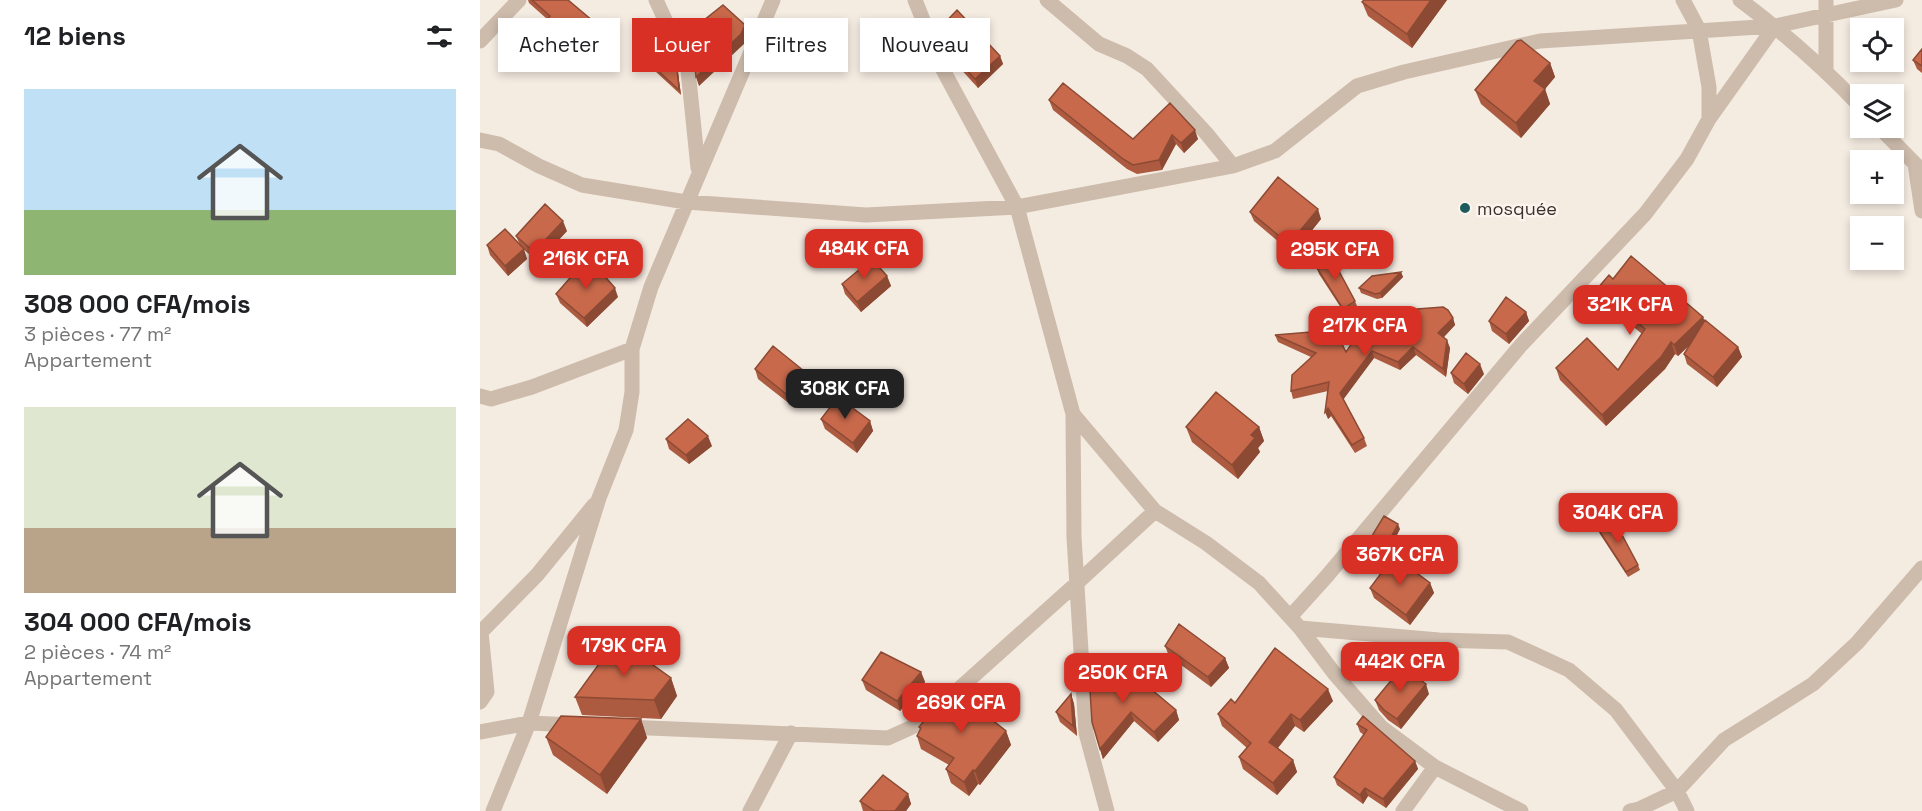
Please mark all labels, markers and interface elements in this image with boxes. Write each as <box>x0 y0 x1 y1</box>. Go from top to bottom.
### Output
chip: Acheter <box>498 18 620 72</box>
chip: Louer <box>632 18 732 72</box>
chip: Filtres <box>744 18 848 72</box>
chip: Nouveau <box>860 18 990 72</box>
map controls <box>1850 18 1904 270</box>
button: locate <box>1850 18 1904 72</box>
text: 12 biens <box>24 19 126 53</box>
icon: filters <box>423 20 456 53</box>
button: layers <box>1850 84 1904 138</box>
icon: home <box>186 128 294 236</box>
button: + <box>1850 150 1904 204</box>
place label: mosquée <box>1477 197 1557 220</box>
marker: mosquée <box>1458 201 1472 215</box>
button: − <box>1850 216 1904 270</box>
pin: 484K CFA <box>802 229 926 280</box>
pin: 295K CFA <box>1273 230 1397 281</box>
text: 484K CFA <box>819 235 909 261</box>
text: 295K CFA <box>1290 236 1380 262</box>
pin: 216K CFA <box>524 239 648 290</box>
text: 216K CFA <box>543 245 629 271</box>
pin: 321K CFA <box>1568 285 1692 336</box>
text: 308 000 CFA/mois <box>24 287 251 321</box>
text: 321K CFA <box>1587 291 1673 317</box>
pin: 217K CFA <box>1303 306 1427 357</box>
text: 217K CFA <box>1323 312 1407 338</box>
text: 3 pièces · 77 m² <box>24 321 171 347</box>
text: Appartement <box>24 347 152 373</box>
pin: 308K CFA <box>783 369 907 420</box>
text: 308K CFA <box>800 375 890 401</box>
icon: home <box>186 446 294 554</box>
pin: 304K CFA <box>1556 493 1680 544</box>
text: 304K CFA <box>1573 499 1663 525</box>
pin: 367K CFA <box>1338 535 1462 586</box>
text: 367K CFA <box>1356 541 1444 567</box>
text: 304 000 CFA/mois <box>24 605 252 639</box>
pin: 179K CFA <box>562 626 686 677</box>
text: 179K CFA <box>581 632 667 658</box>
text: 2 pièces · 74 m² <box>24 639 171 665</box>
pin: 442K CFA <box>1338 642 1462 693</box>
text: 442K CFA <box>1355 648 1445 674</box>
pin: 250K CFA <box>1061 653 1185 704</box>
text: 250K CFA <box>1078 659 1168 685</box>
text: Appartement <box>24 665 152 691</box>
pin: 269K CFA <box>899 683 1023 734</box>
text: 269K CFA <box>916 689 1006 715</box>

